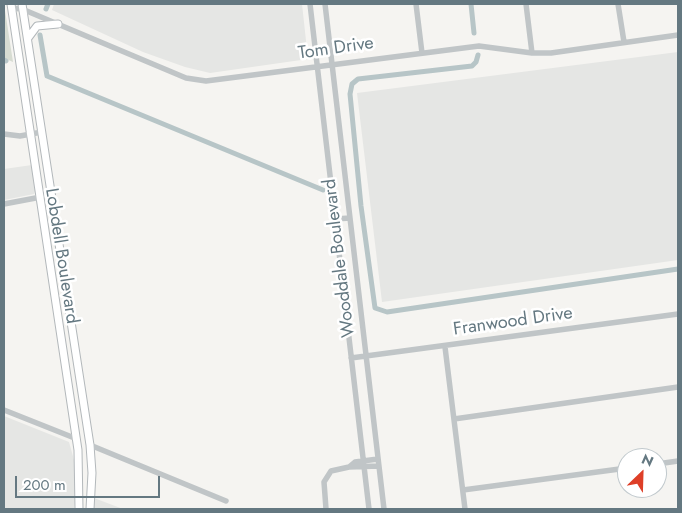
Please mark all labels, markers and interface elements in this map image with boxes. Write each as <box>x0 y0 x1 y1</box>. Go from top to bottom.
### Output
street label: Tom Drive <box>297 33 375 65</box>
street label: Wooddale Boulevard <box>320 178 360 338</box>
street label: Lobdell Boulevard <box>40 187 82 325</box>
street label: Franwood Drive <box>452 303 574 341</box>
north arrow <box>617 448 667 498</box>
text: N <box>639 449 657 472</box>
scale bar <box>18 466 162 498</box>
text: 200 m <box>23 474 66 496</box>

